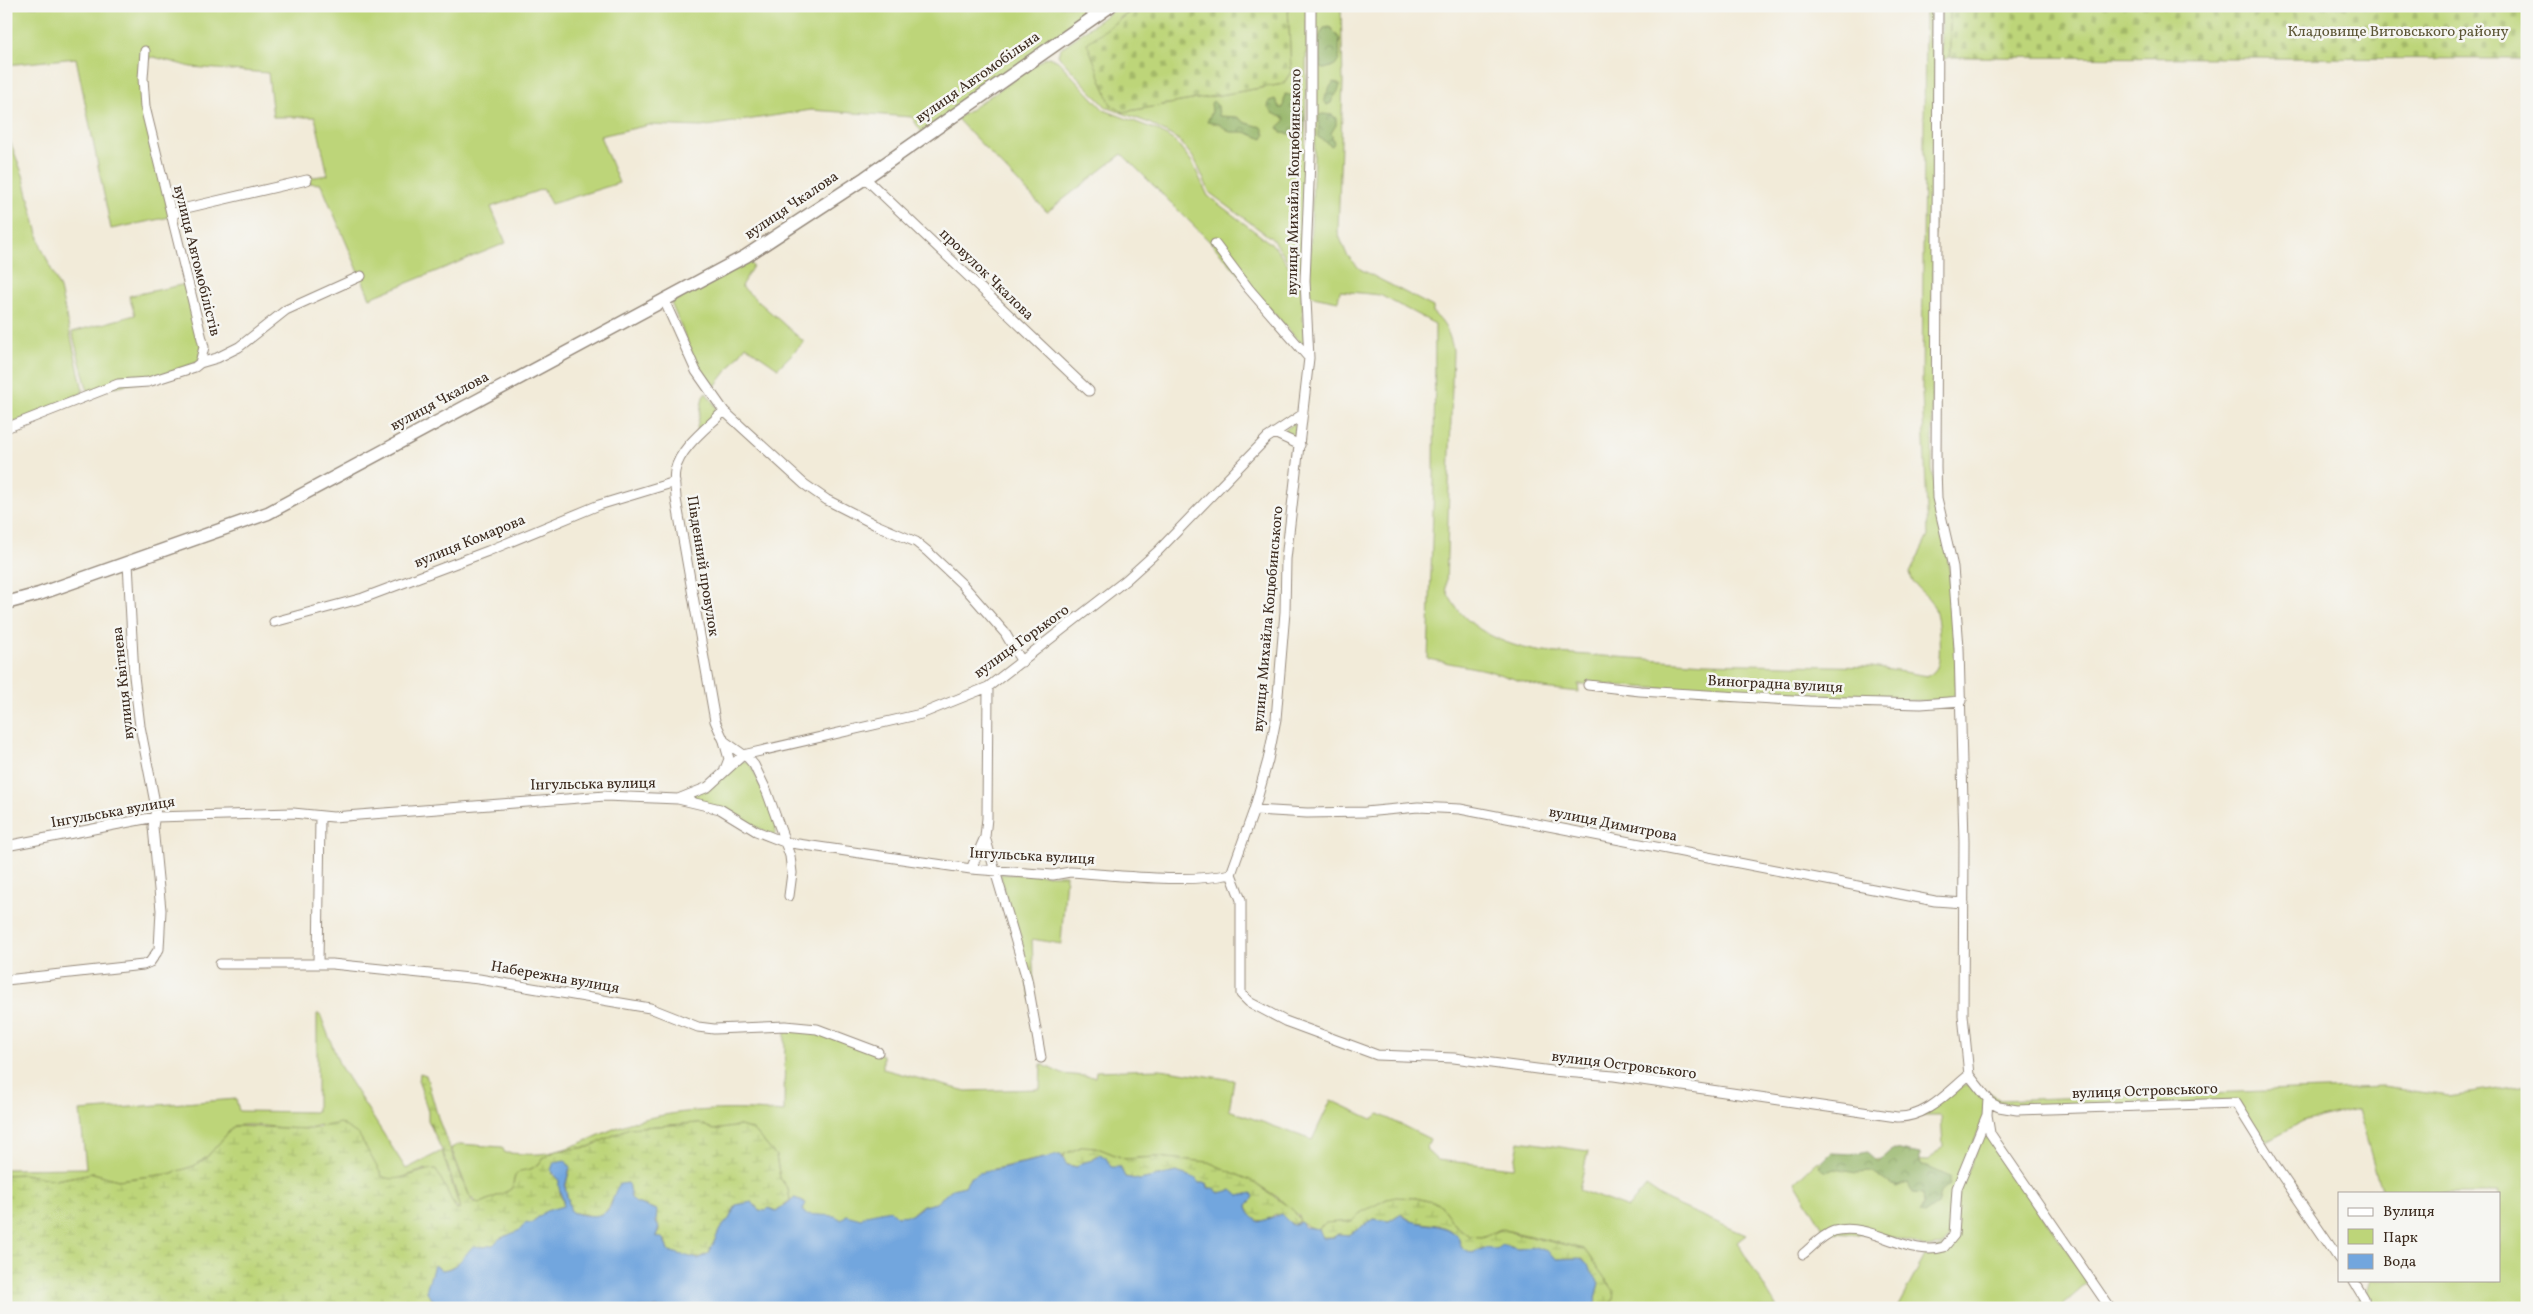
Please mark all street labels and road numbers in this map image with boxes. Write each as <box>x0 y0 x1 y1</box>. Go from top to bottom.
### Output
street label: вулиця Автомобільна <box>911 27 1045 129</box>
street label: вулиця Михайла Коцюбинського <box>1283 68 1307 296</box>
street label: вулиця Чкалова <box>741 167 843 245</box>
street label: вулиця Автомобілістів <box>167 183 225 339</box>
street label: провулок Чкалова <box>934 224 1038 326</box>
street label: вулиця Чкалова <box>387 367 493 437</box>
street label: Південний провулок <box>680 494 724 638</box>
street label: вулиця Михайла Коцюбинського <box>1249 505 1289 733</box>
street label: вулиця Комарова <box>411 510 529 574</box>
street label: вулиця Горького <box>970 600 1074 684</box>
street label: вулиця Квітнева <box>108 626 140 740</box>
street label: Виноградна вулиця <box>1707 671 1843 699</box>
street label: Інгульська вулиця <box>530 773 656 797</box>
street label: Інгульська вулиця <box>49 792 177 834</box>
street label: вулиця Димитрова <box>1547 802 1679 848</box>
street label: Інгульська вулиця <box>969 843 1095 871</box>
street label: Набережна вулиця <box>489 956 621 1000</box>
street label: вулиця Островського <box>1550 1047 1698 1085</box>
street label: вулиця Островського <box>2072 1079 2218 1105</box>

